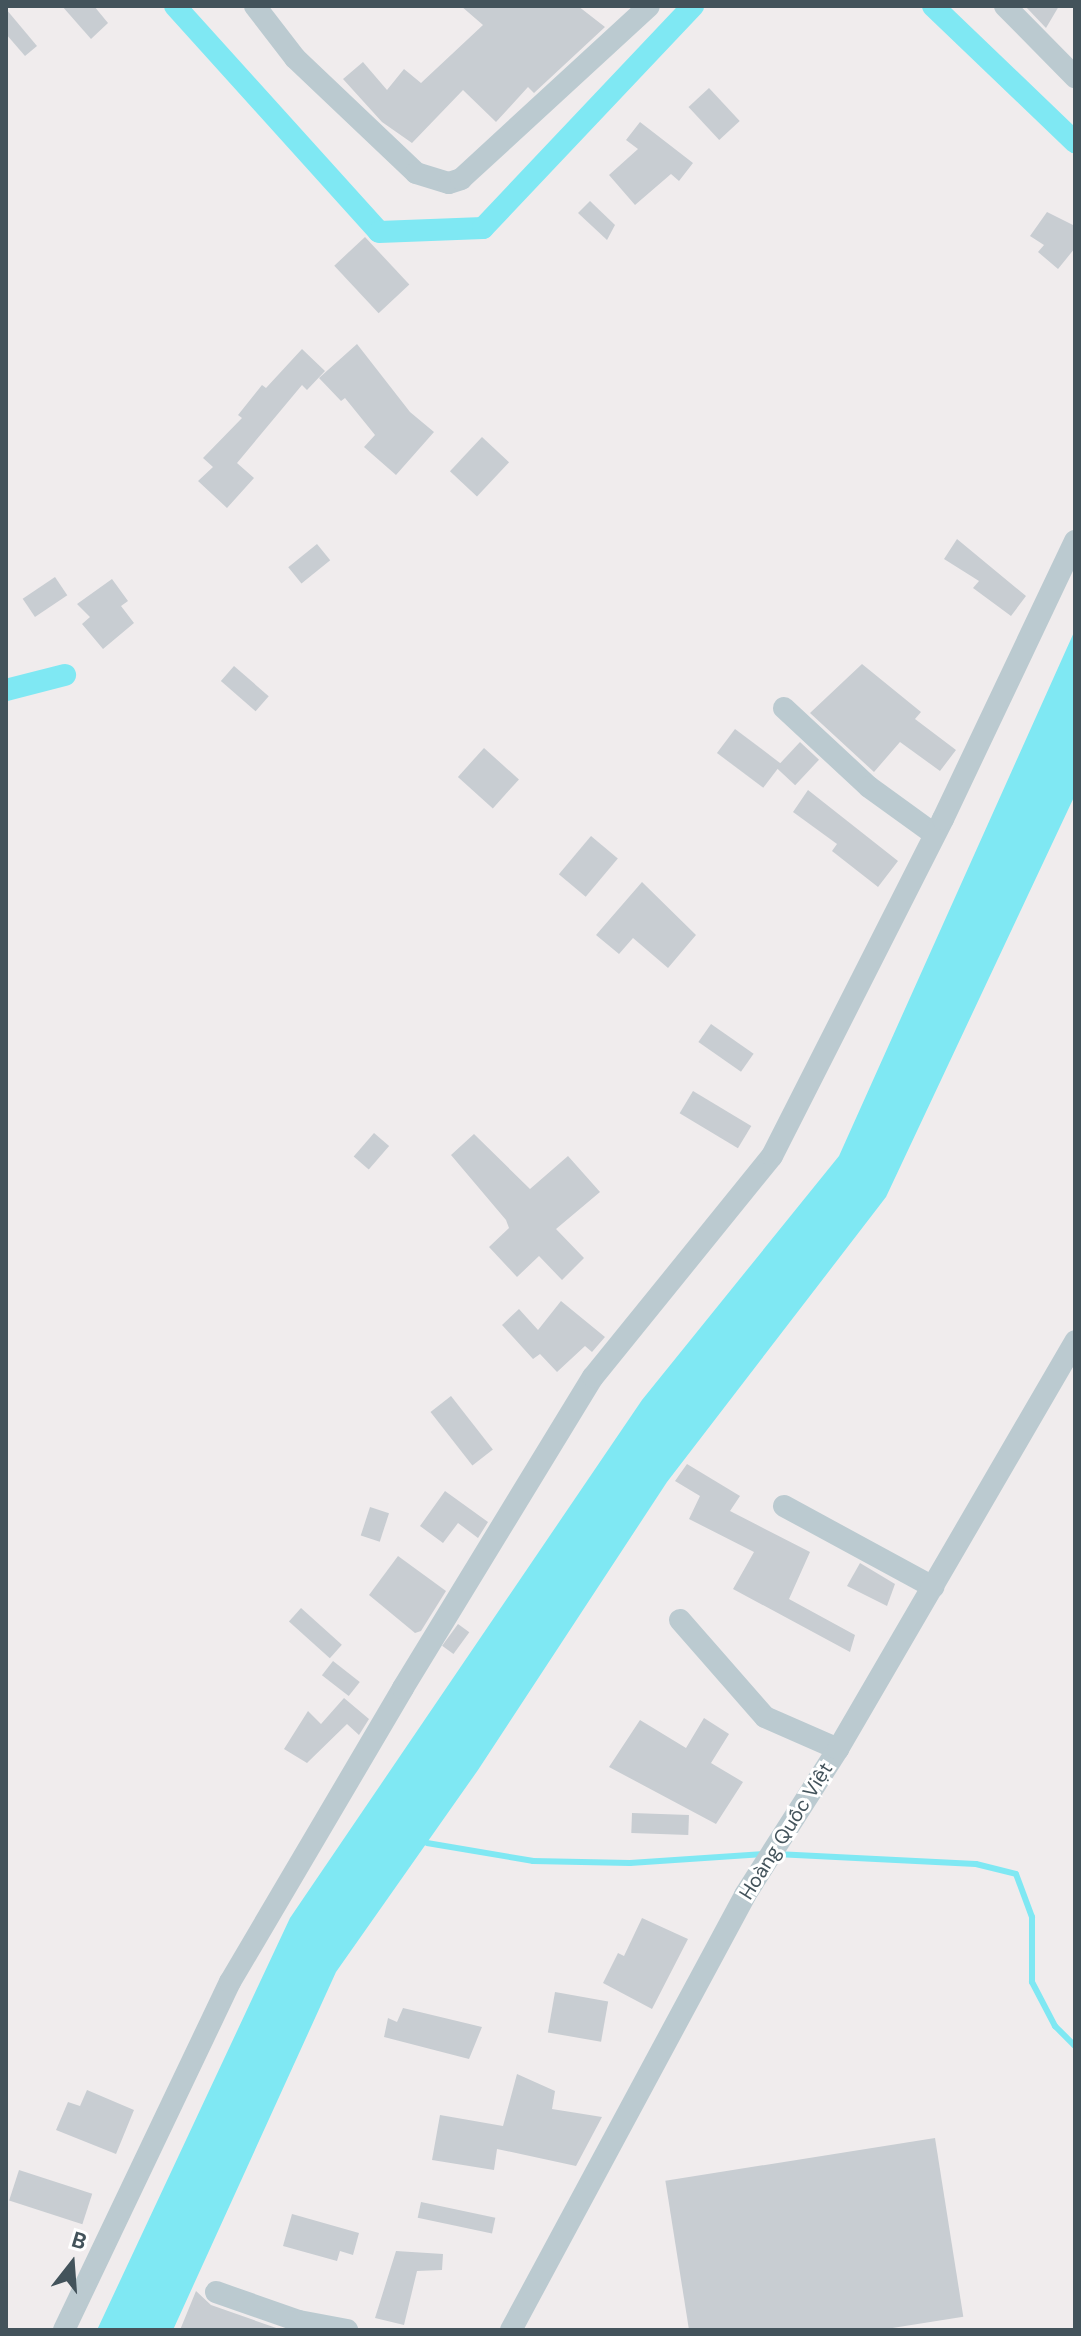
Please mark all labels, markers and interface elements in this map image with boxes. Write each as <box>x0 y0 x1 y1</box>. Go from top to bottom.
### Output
street label: Hoàng Quốc Việt <box>734 1758 838 1904</box>
north arrow <box>32 2224 112 2304</box>
text: B <box>68 2225 90 2256</box>

